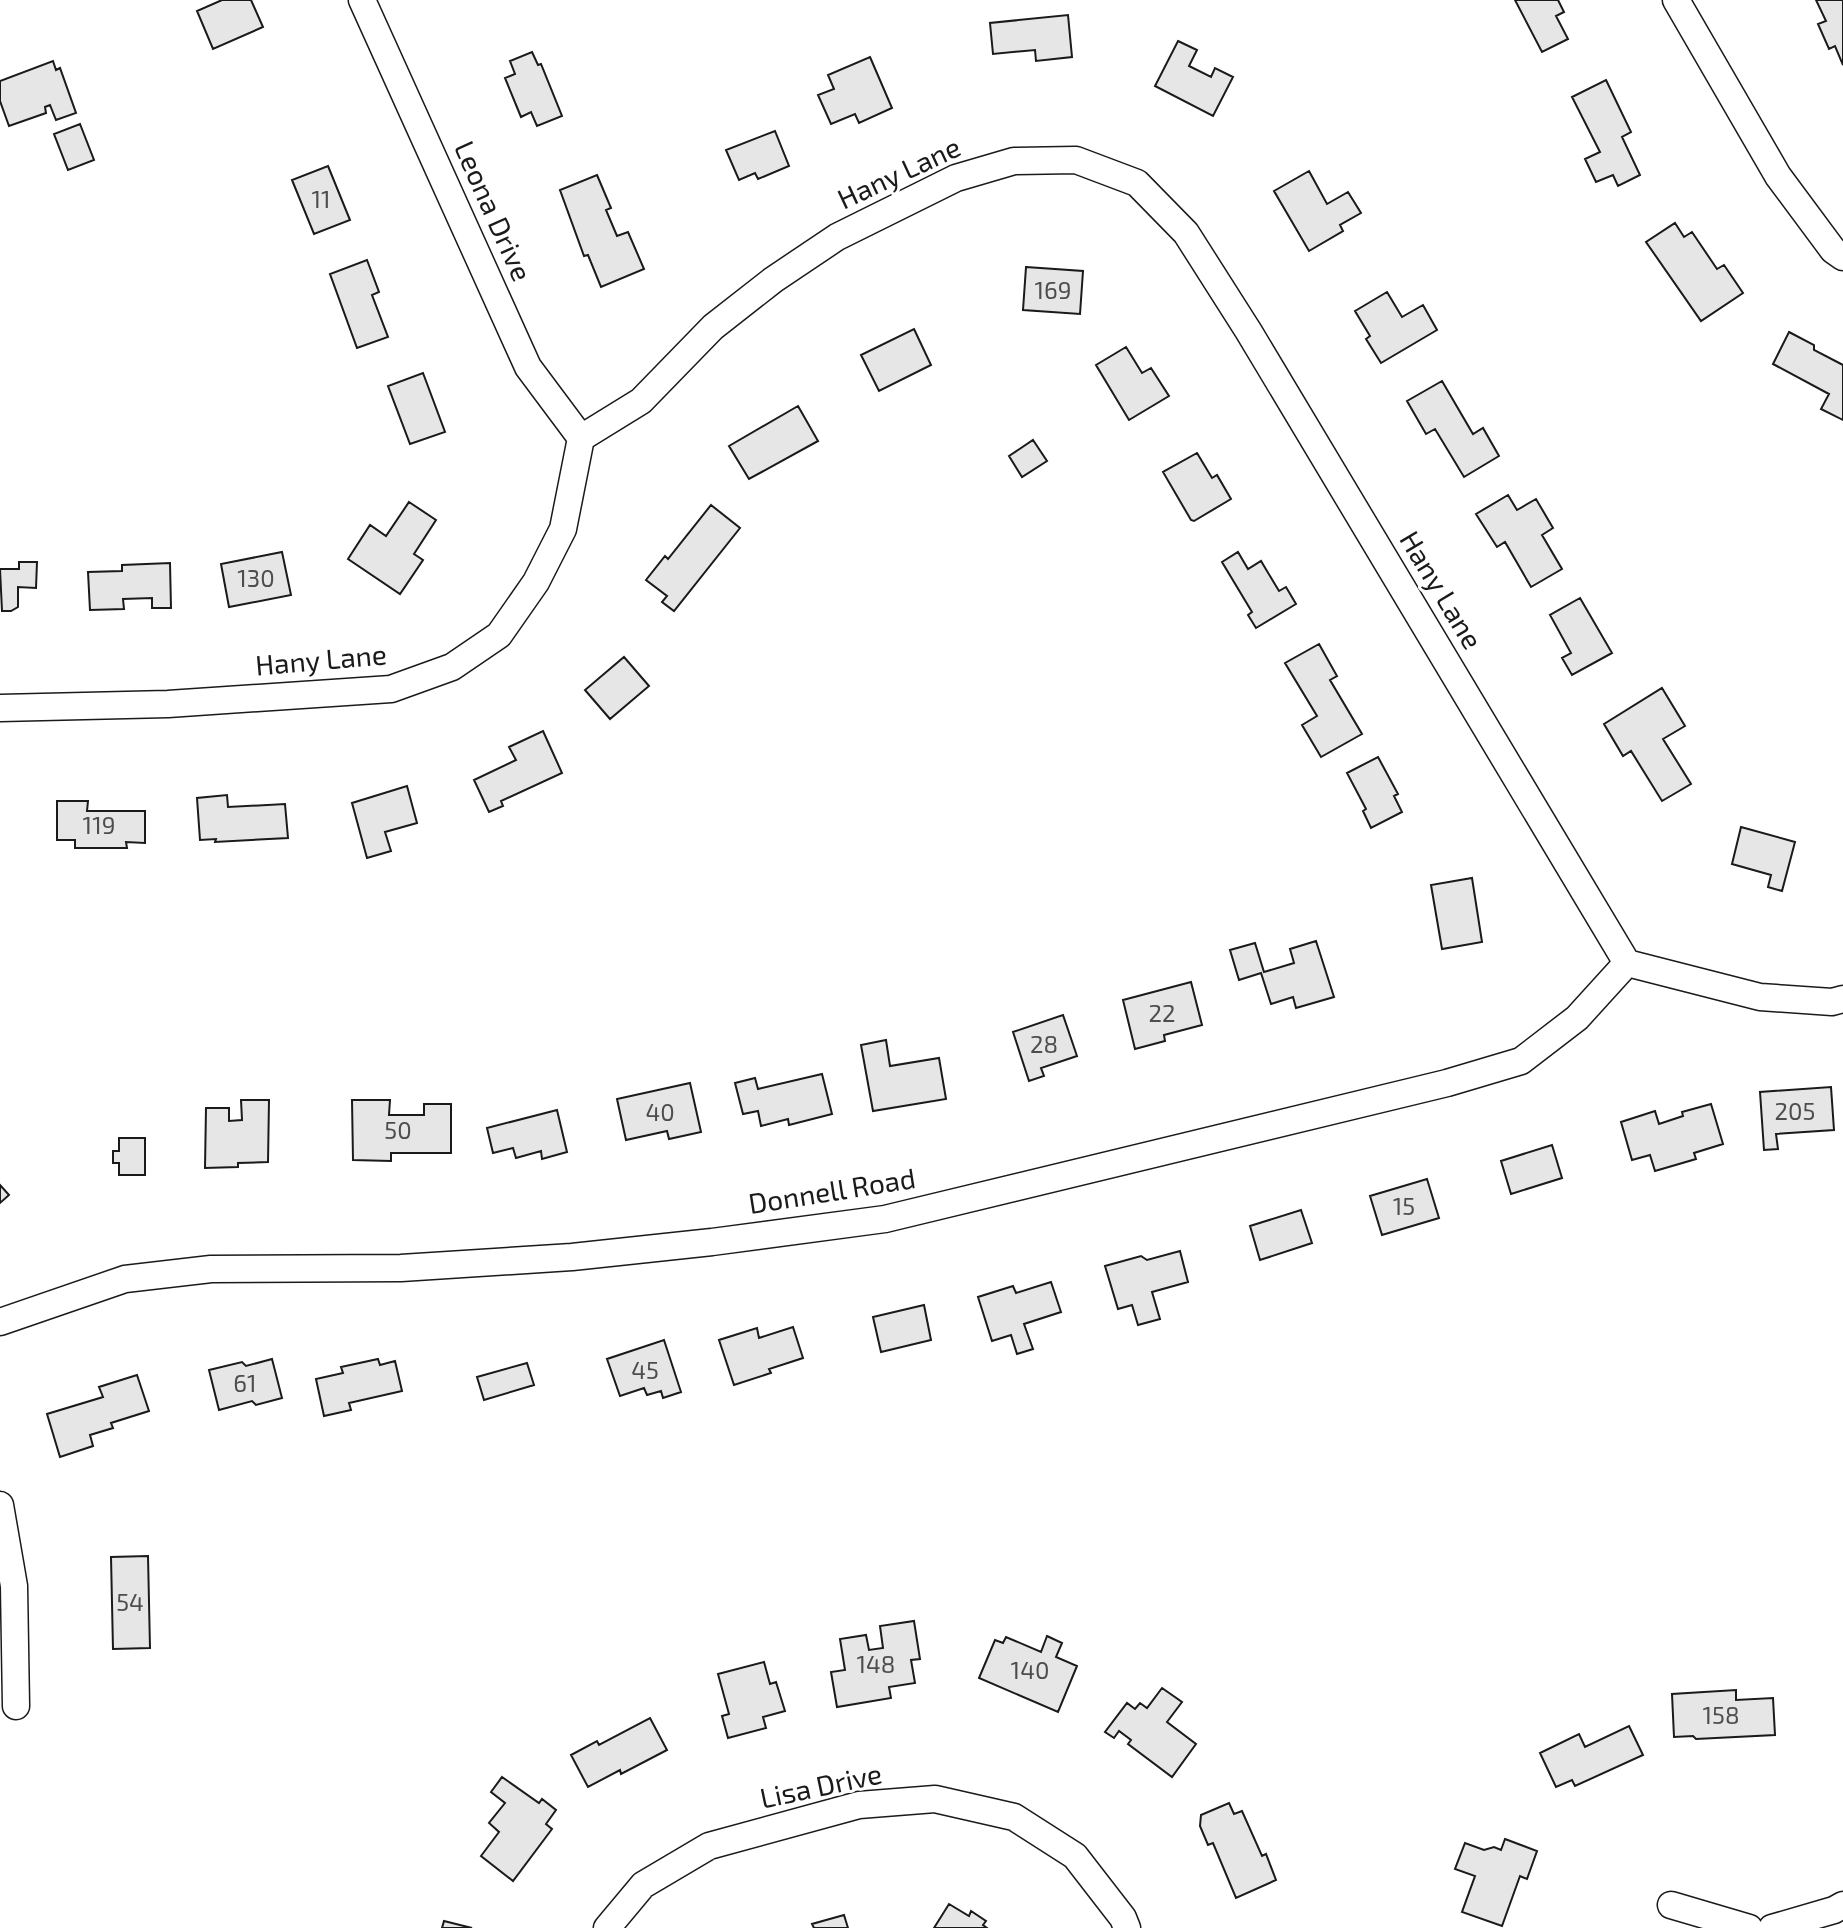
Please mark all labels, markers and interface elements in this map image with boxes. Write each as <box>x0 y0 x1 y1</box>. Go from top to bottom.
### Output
street label: Hany Lane <box>832 129 966 215</box>
street label: Leona Drive <box>448 135 540 286</box>
house number: 11 <box>311 184 331 213</box>
house number: 169 <box>1034 275 1072 304</box>
street label: Hany Lane <box>1393 524 1490 655</box>
house number: 130 <box>237 563 275 592</box>
street label: Hany Lane <box>254 636 388 682</box>
house number: 119 <box>83 810 115 839</box>
house number: 22 <box>1149 998 1175 1027</box>
house number: 28 <box>1030 1029 1058 1058</box>
house number: 205 <box>1775 1096 1815 1125</box>
house number: 40 <box>645 1097 675 1126</box>
house number: 50 <box>384 1115 412 1144</box>
street label: Donnell Road <box>746 1160 918 1220</box>
house number: 15 <box>1393 1191 1415 1220</box>
house number: 45 <box>631 1355 659 1384</box>
house number: 61 <box>233 1368 257 1397</box>
house number: 54 <box>116 1587 144 1616</box>
house number: 148 <box>857 1649 895 1678</box>
house number: 140 <box>1011 1655 1049 1684</box>
house number: 158 <box>1703 1700 1739 1729</box>
street label: Lisa Drive <box>757 1756 885 1815</box>

